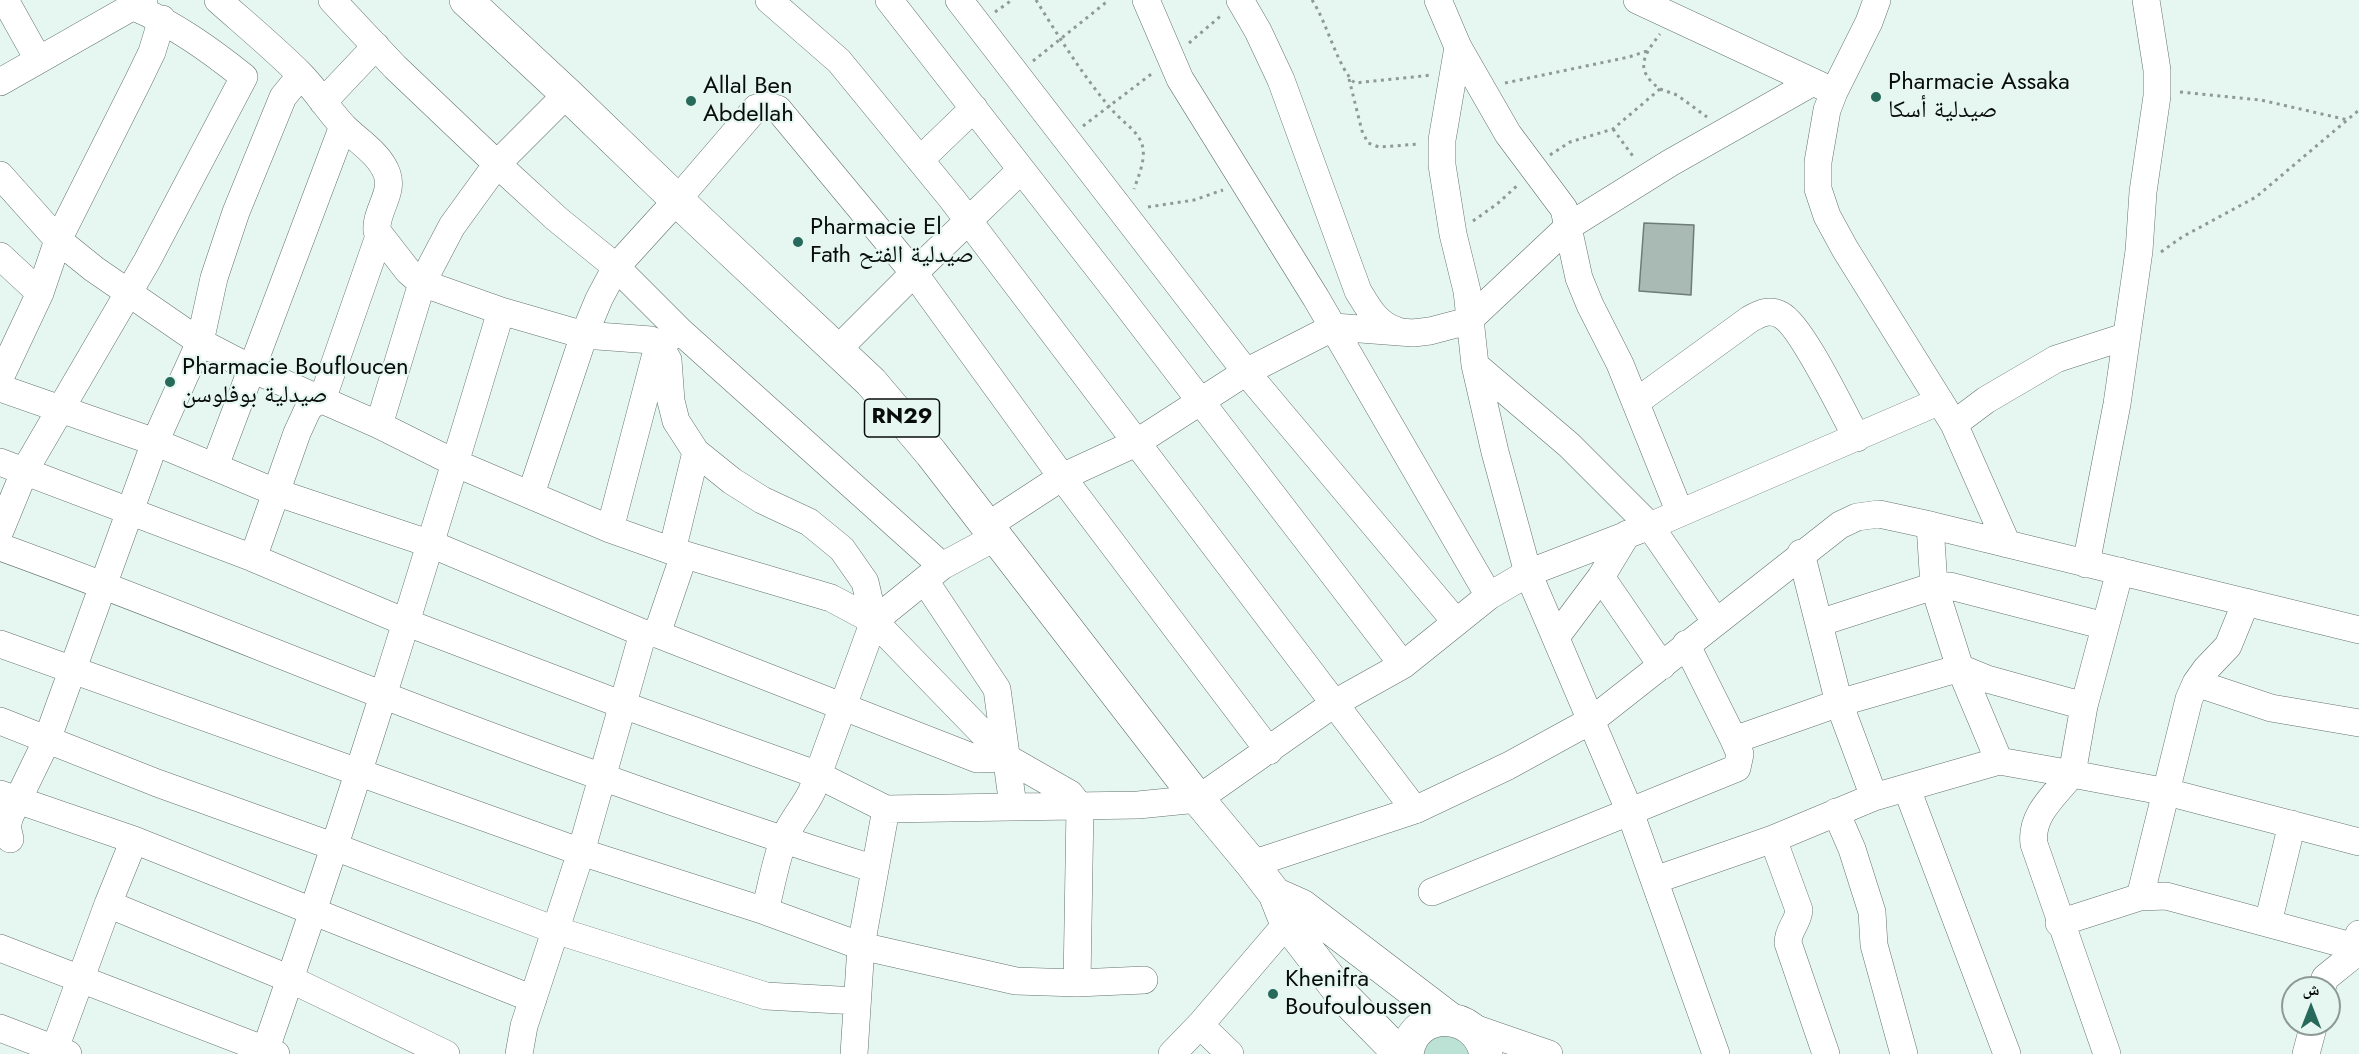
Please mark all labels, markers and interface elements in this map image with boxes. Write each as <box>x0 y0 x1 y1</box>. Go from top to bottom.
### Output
place label: Pharmacie Assaka صيدلية أسكا <box>1888 69 2070 125</box>
place label: Allal Ben Abdellah <box>703 73 794 129</box>
marker: Pharmacie Assaka صيدلية أسكا <box>1869 90 1883 104</box>
marker: Allal Ben Abdellah <box>684 94 698 108</box>
place label: Pharmacie El Fath صيدلية الفتح <box>810 214 974 270</box>
marker: Pharmacie El Fath صيدلية الفتح <box>791 235 805 249</box>
place label: Pharmacie Boufloucen صيدلية بوفلوسن <box>182 354 409 410</box>
marker: Pharmacie Boufloucen صيدلية بوفلوسن <box>163 375 177 389</box>
road number: RN29 <box>864 399 940 437</box>
place label: Khenifra Boufouloussen <box>1285 966 1432 1022</box>
north arrow <box>2281 976 2341 1036</box>
text: ش <box>2303 978 2319 1001</box>
marker: Khenifra Boufouloussen <box>1266 987 1280 1001</box>

